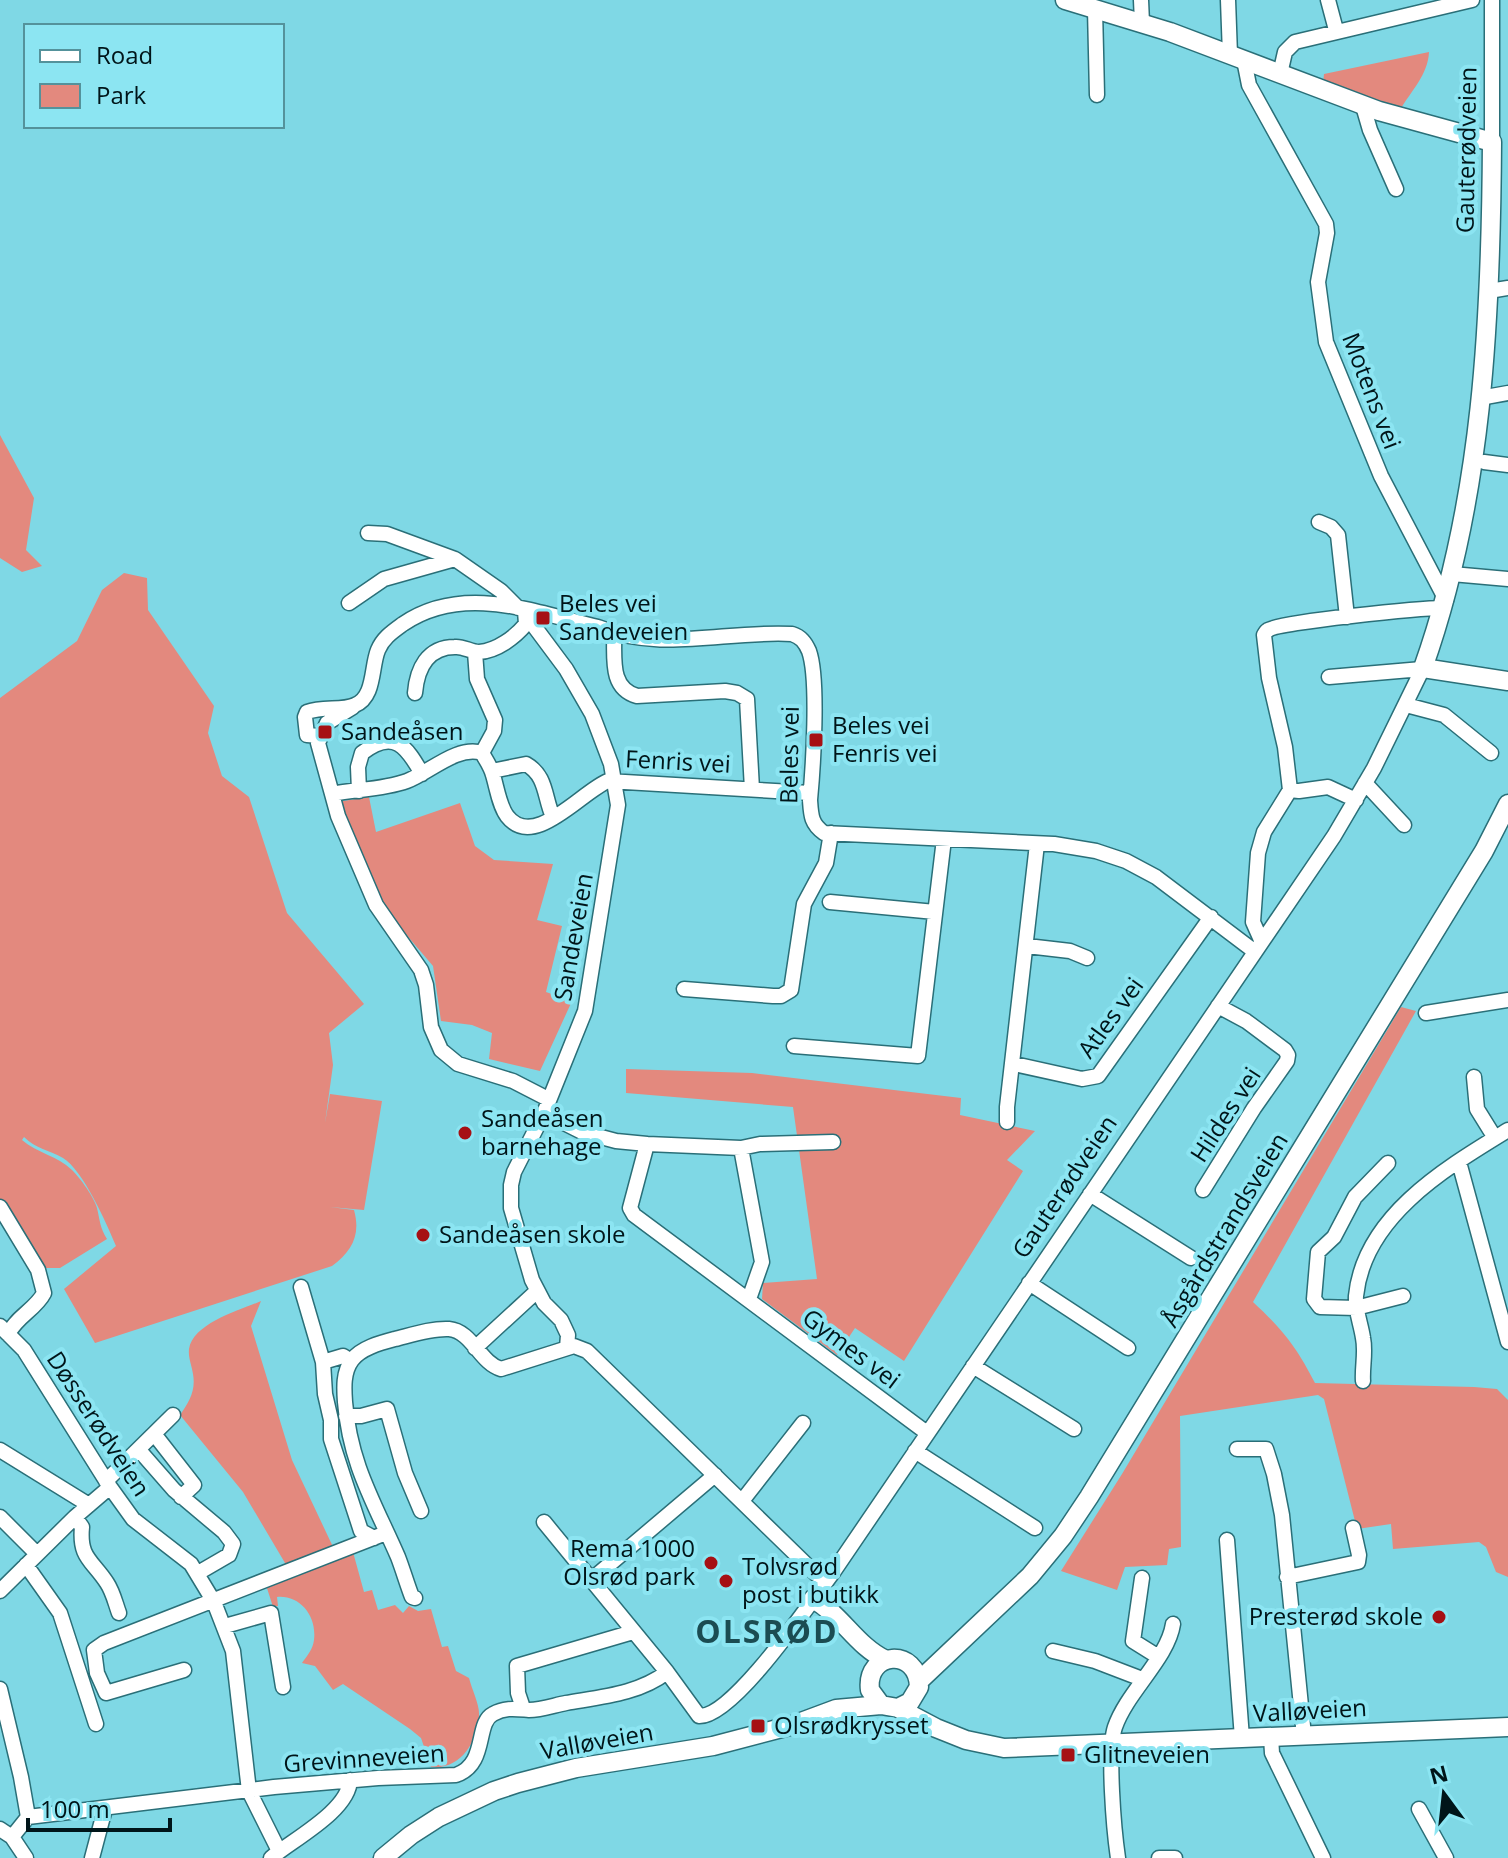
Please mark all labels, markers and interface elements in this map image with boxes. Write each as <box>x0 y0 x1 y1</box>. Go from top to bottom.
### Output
legend <box>24 24 284 128</box>
text: Road <box>96 38 153 71</box>
street label: Gauterødveien <box>1448 67 1483 233</box>
text: Park <box>96 78 147 111</box>
street label: Motens vei <box>1335 328 1410 453</box>
place label: Beles vei Sandeveien <box>559 586 688 647</box>
marker: Beles vei Sandeveien <box>534 609 552 627</box>
street label: Beles vei <box>771 706 806 804</box>
place label: Beles vei Fenris vei <box>832 708 938 769</box>
place label: Sandeåsen <box>341 714 463 747</box>
marker: Sandeåsen <box>316 723 334 741</box>
marker: Beles vei Fenris vei <box>807 731 825 749</box>
street label: Fenris vei <box>624 741 732 780</box>
street label: Sandeveien <box>545 870 600 1003</box>
street label: Atles vei <box>1069 970 1150 1064</box>
street label: Hildes vei <box>1182 1060 1268 1168</box>
place label: Sandeåsen barnehage <box>481 1101 603 1162</box>
street label: Gauterødveien <box>1004 1108 1124 1264</box>
marker: Sandeåsen barnehage <box>456 1124 474 1142</box>
street label: Åsgårdstrandsveien <box>1153 1126 1295 1333</box>
place label: Sandeåsen skole <box>439 1217 626 1250</box>
marker: Sandeåsen skole <box>414 1226 432 1244</box>
street label: Gymes vei <box>796 1300 908 1395</box>
street label: Døsserødveien <box>40 1344 159 1502</box>
place label: Rema 1000 Olsrød park <box>563 1531 695 1592</box>
place label: Tolvsrød post i butikk <box>742 1549 879 1610</box>
marker: Rema 1000 Olsrød park <box>702 1554 720 1572</box>
marker: Tolvsrød post i butikk <box>717 1572 735 1590</box>
place label: Presterød skole <box>1249 1599 1423 1632</box>
marker: Presterød skole <box>1430 1608 1448 1626</box>
district label: OLSRØD <box>695 1609 839 1652</box>
street label: Valløveien <box>1252 1690 1368 1729</box>
place label: Olsrødkrysset <box>774 1708 928 1741</box>
street label: Valløveien <box>538 1714 656 1767</box>
marker: Olsrødkrysset <box>749 1717 767 1735</box>
street label: Grevinneveien <box>282 1735 446 1780</box>
place label: Glitneveien <box>1084 1737 1210 1770</box>
marker: Glitneveien <box>1059 1746 1077 1764</box>
north arrow <box>1404 1754 1484 1834</box>
text: N <box>1426 1757 1451 1791</box>
scale bar <box>28 1782 170 1832</box>
text: 100 m <box>40 1792 110 1825</box>

